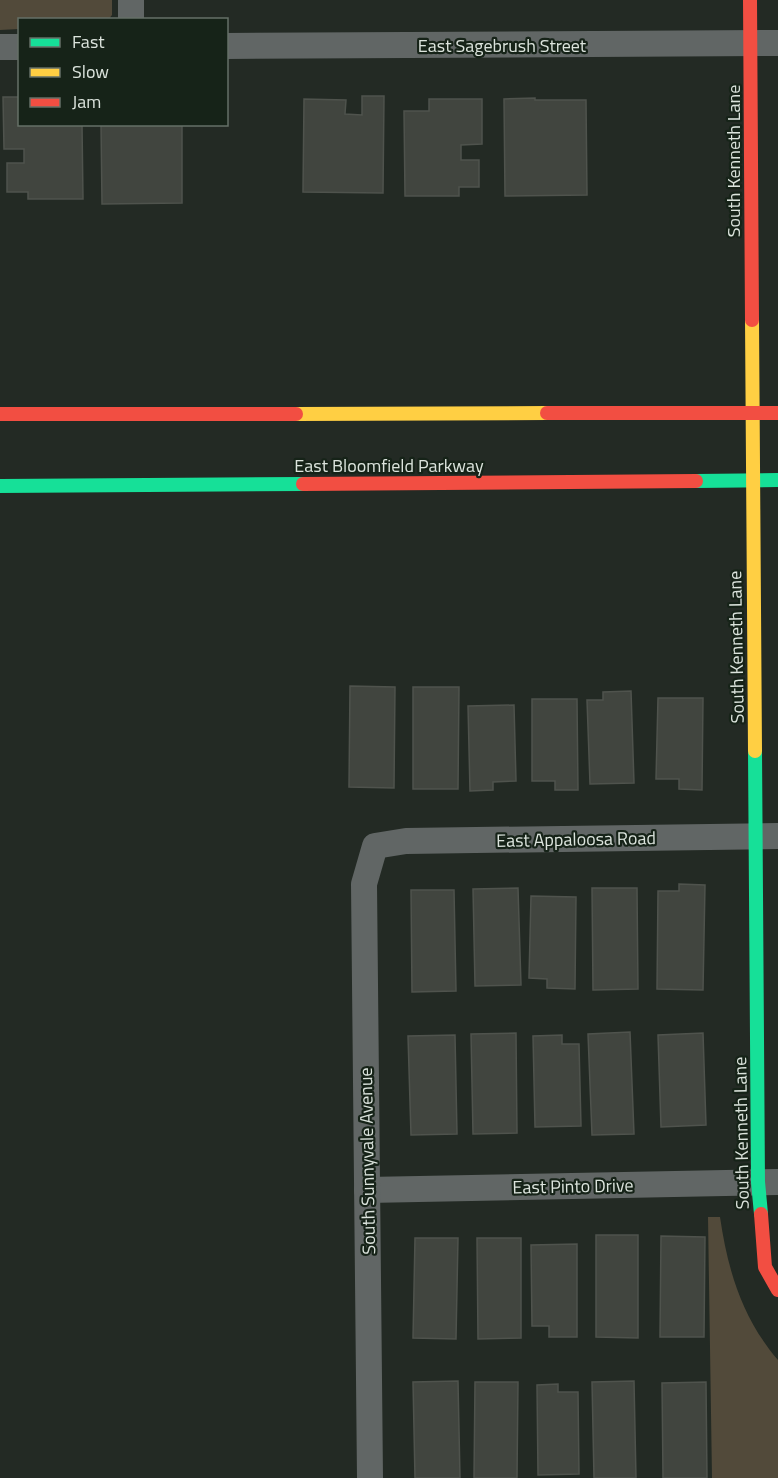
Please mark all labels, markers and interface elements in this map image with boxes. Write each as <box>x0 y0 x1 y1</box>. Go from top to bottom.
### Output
legend <box>18 18 228 126</box>
text: Fast <box>72 28 105 55</box>
street label: East Sagebrush Street <box>418 32 587 59</box>
text: Slow <box>72 58 109 85</box>
street label: South Kenneth Lane <box>720 85 747 237</box>
text: Jam <box>72 88 101 115</box>
street label: East Bloomfield Parkway <box>294 452 484 479</box>
street label: South Kenneth Lane <box>721 571 751 723</box>
street label: East Appaloosa Road <box>496 824 656 854</box>
street label: South Kenneth Lane <box>726 1057 756 1209</box>
street label: South Sunnyvale Avenue <box>352 1067 382 1255</box>
street label: East Pinto Drive <box>512 1171 634 1201</box>

